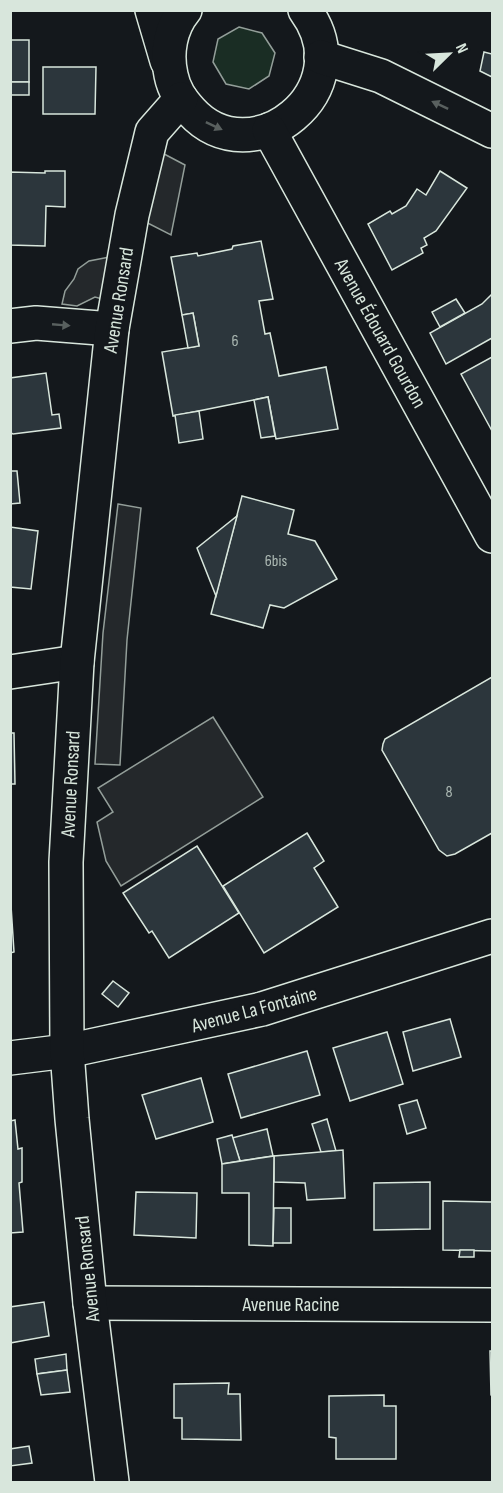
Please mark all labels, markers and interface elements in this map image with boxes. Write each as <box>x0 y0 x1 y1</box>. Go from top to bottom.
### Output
north arrow <box>419 24 479 84</box>
text: N <box>451 41 472 56</box>
one-way arrow <box>432 100 449 109</box>
one-way arrow <box>206 122 223 131</box>
street label: Avenue Ronsard <box>99 246 139 356</box>
street label: Avenue Édouard Gourdon <box>329 254 431 412</box>
one-way arrow <box>52 320 71 330</box>
house number: 6 <box>231 332 239 351</box>
house number: 6bis <box>265 552 287 571</box>
street label: Avenue Ronsard <box>56 730 86 839</box>
house number: 8 <box>445 783 453 802</box>
street label: Avenue La Fontaine <box>188 982 320 1038</box>
street label: Avenue Ronsard <box>70 1215 106 1324</box>
street label: Avenue Racine <box>241 1293 340 1317</box>

